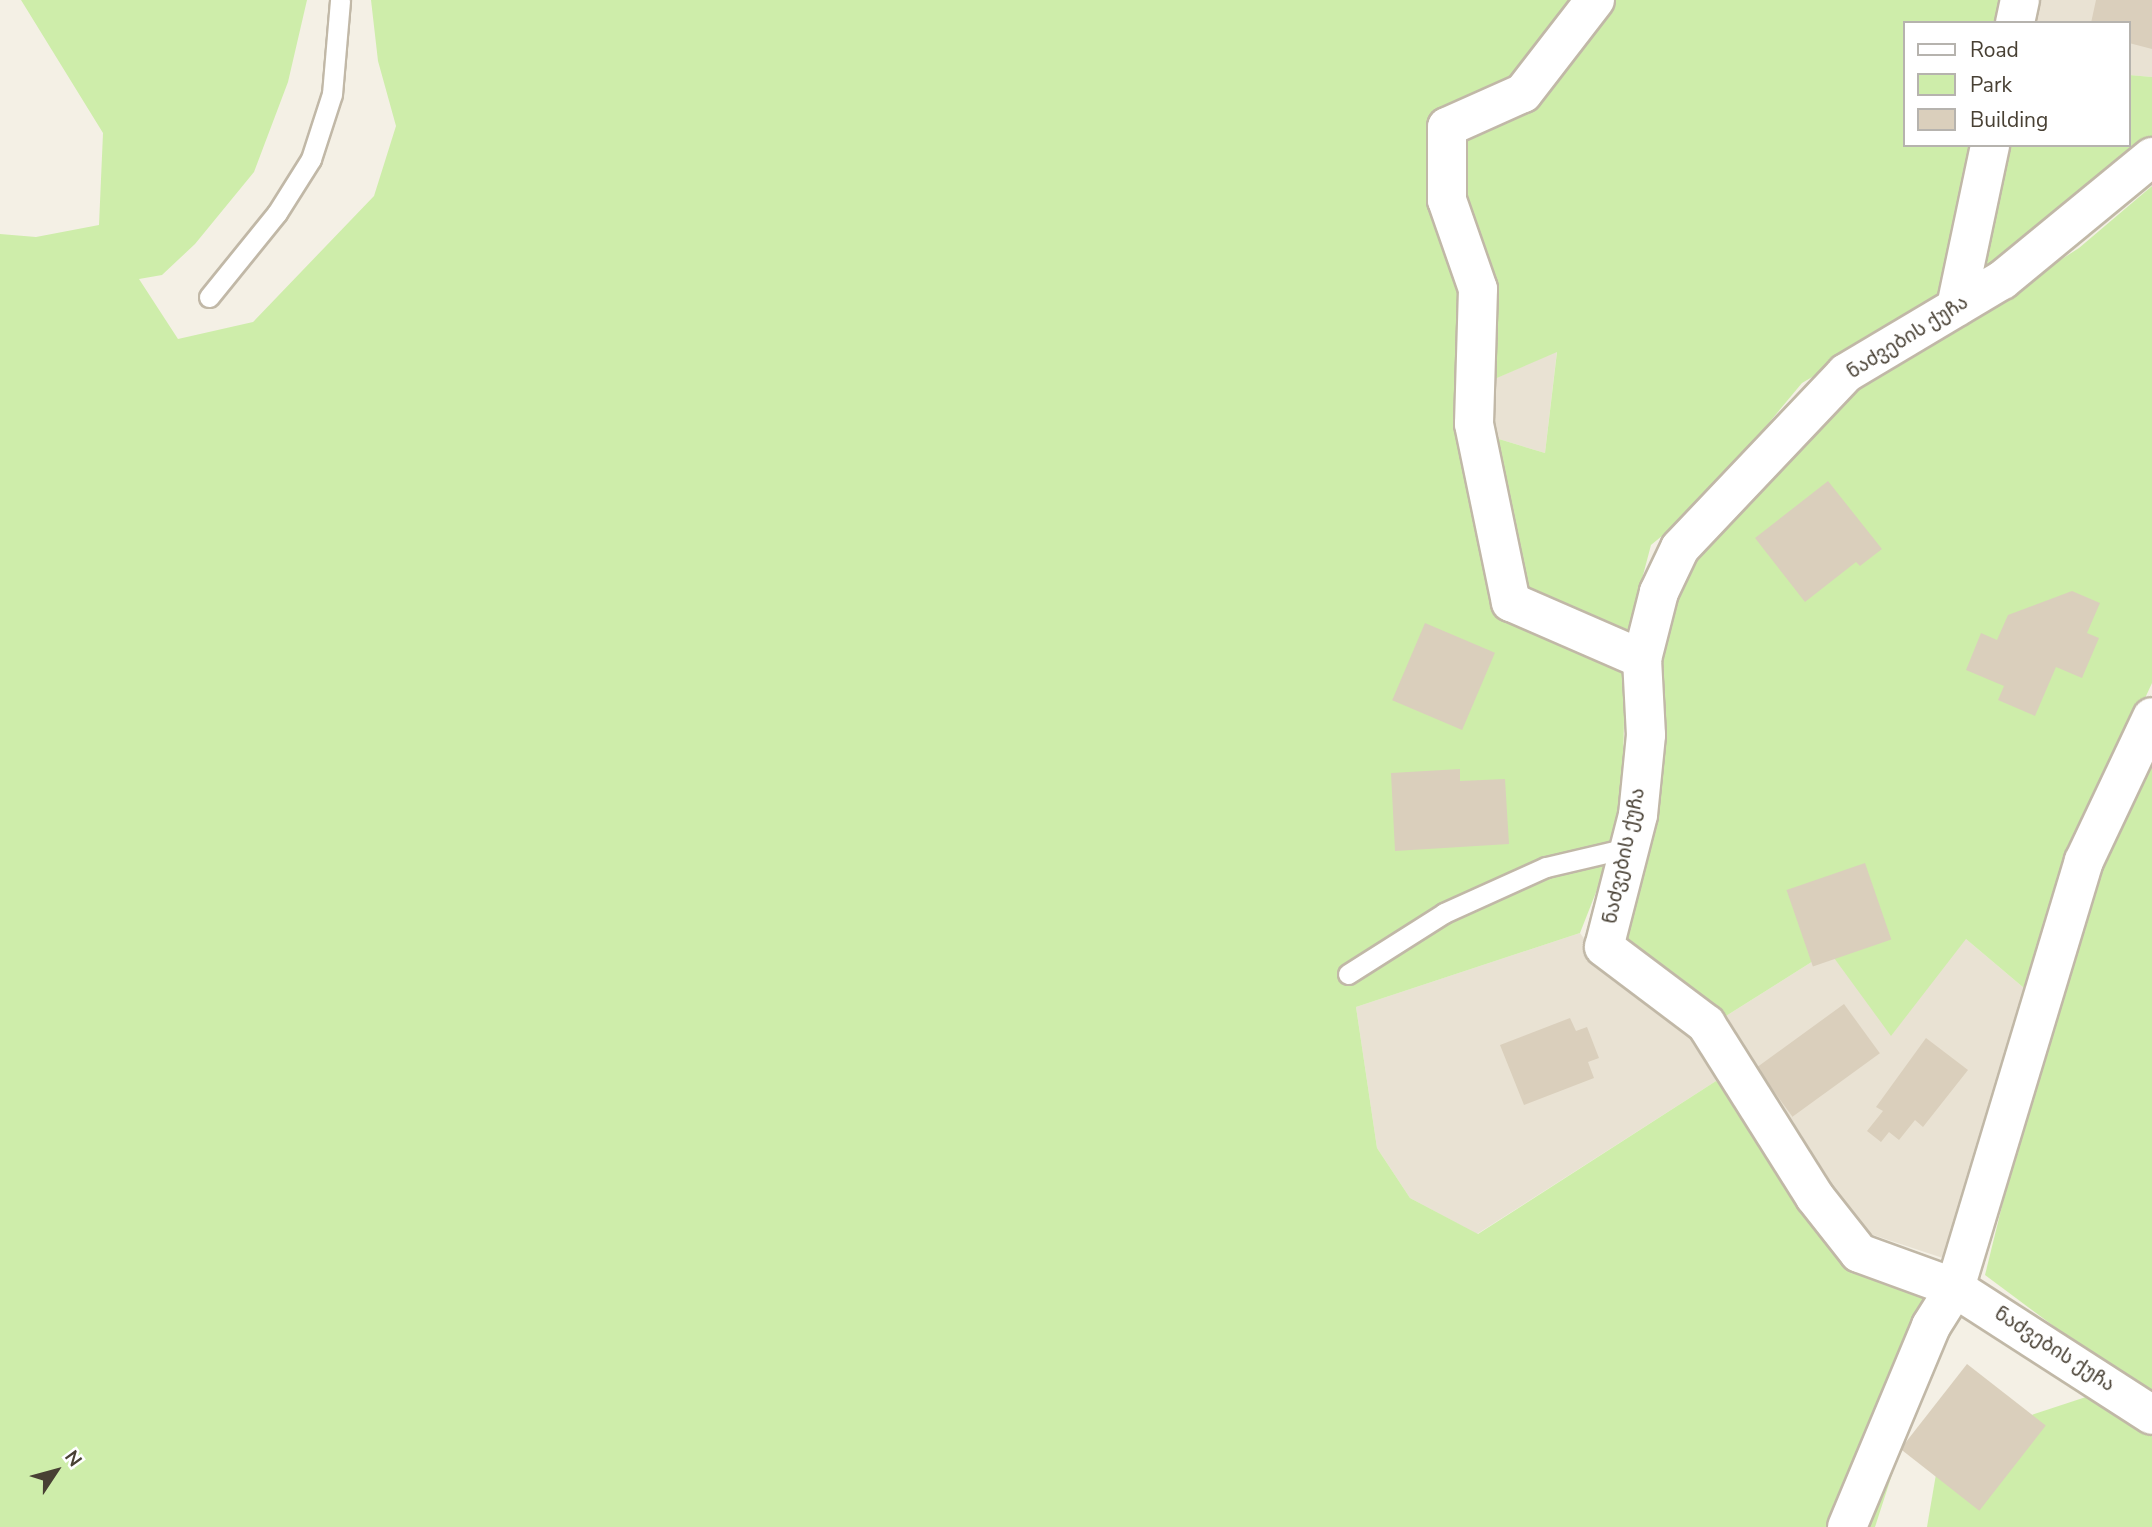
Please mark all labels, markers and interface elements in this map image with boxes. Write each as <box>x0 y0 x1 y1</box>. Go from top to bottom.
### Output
legend <box>1904 21 2131 147</box>
text: Road <box>1970 36 2019 64</box>
text: Park <box>1970 71 2012 99</box>
text: Building <box>1970 106 2048 134</box>
street label: ნაძვების ქუჩა <box>1843 292 1973 384</box>
street label: ნაძვების ქუჩა <box>1599 786 1651 926</box>
street label: ნაძვების ქუჩა <box>1990 1303 2118 1397</box>
north arrow <box>21 1436 91 1506</box>
text: N <box>58 1445 88 1472</box>

